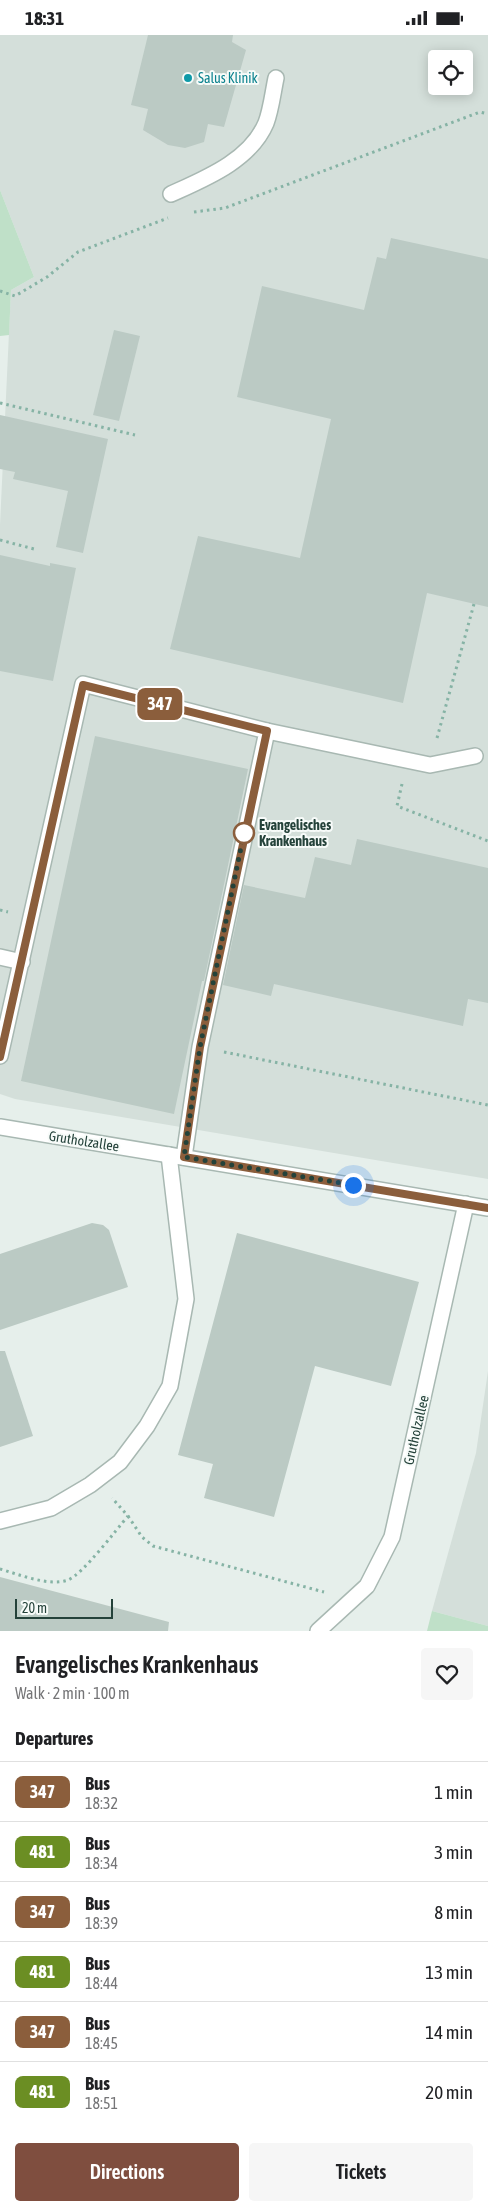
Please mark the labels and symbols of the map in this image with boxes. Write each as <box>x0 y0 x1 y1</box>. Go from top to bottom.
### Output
place label: Salus Klinik <box>198 70 258 86</box>
marker: Salus Klinik <box>182 72 194 84</box>
line badge: 347 <box>131 688 189 720</box>
place label: Evangelisches Krankenhaus <box>259 817 331 849</box>
marker: Evangelisches Krankenhaus <box>233 822 255 844</box>
street label: Grutholzallee <box>48 1128 120 1154</box>
your location <box>341 1173 366 1198</box>
street label: Grutholzallee <box>400 1394 432 1466</box>
scale bar <box>15 1596 112 1619</box>

